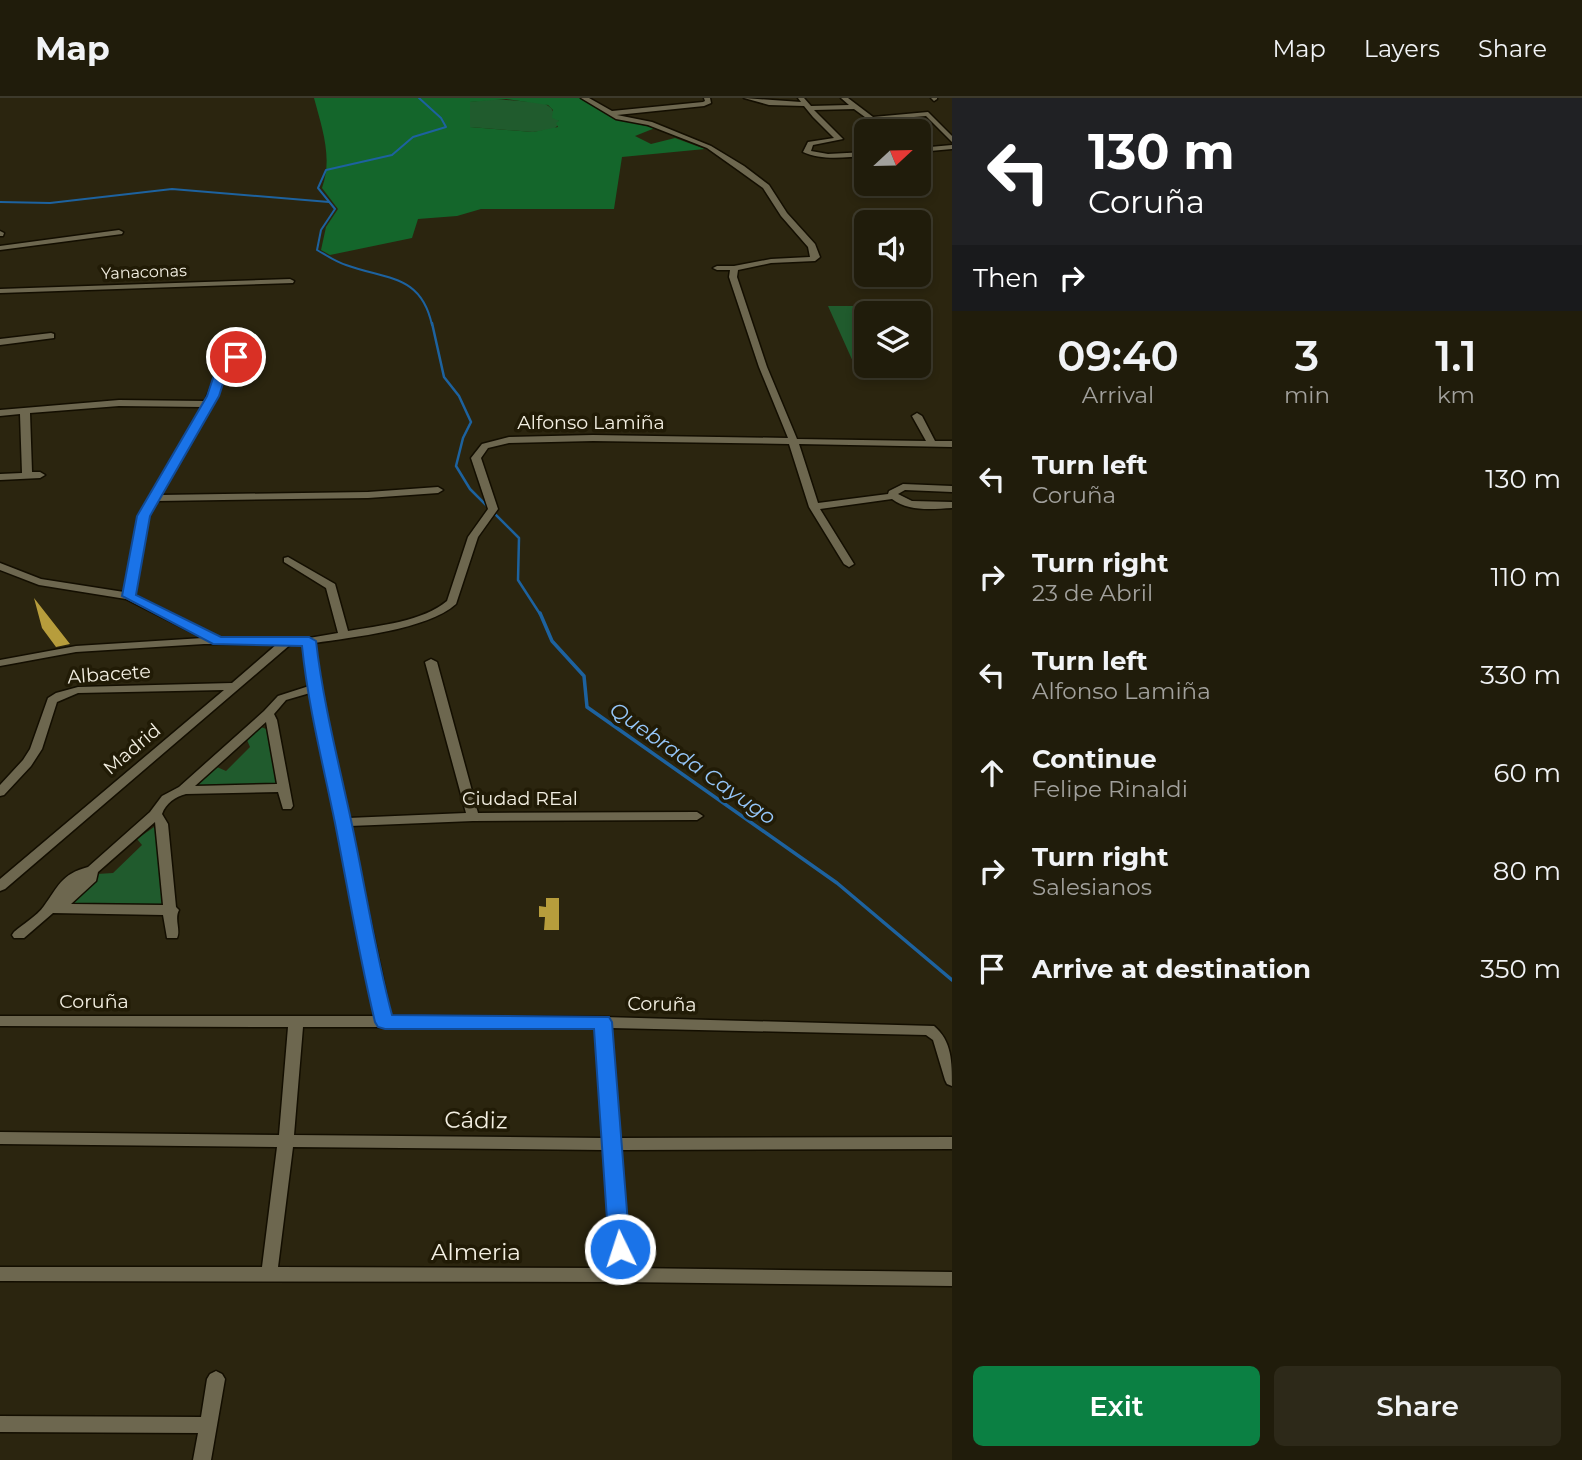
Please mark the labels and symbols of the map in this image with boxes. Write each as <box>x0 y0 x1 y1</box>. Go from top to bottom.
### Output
north arrow <box>854 119 931 196</box>
street label: Yanaconas <box>101 261 187 283</box>
pin <box>206 327 266 387</box>
street label: Alfonso Lamiña <box>517 411 665 434</box>
street label: Albacete <box>66 660 152 688</box>
water label: Quebrada Cayugo <box>605 696 781 830</box>
street label: Madrid <box>99 718 165 780</box>
street label: Ciudad REal <box>462 787 578 810</box>
street label: Coruña <box>59 990 129 1013</box>
street label: Coruña <box>627 992 697 1016</box>
street label: Cádiz <box>444 1105 508 1135</box>
position arrow <box>583 1212 657 1286</box>
street label: Almeria <box>431 1238 521 1266</box>

